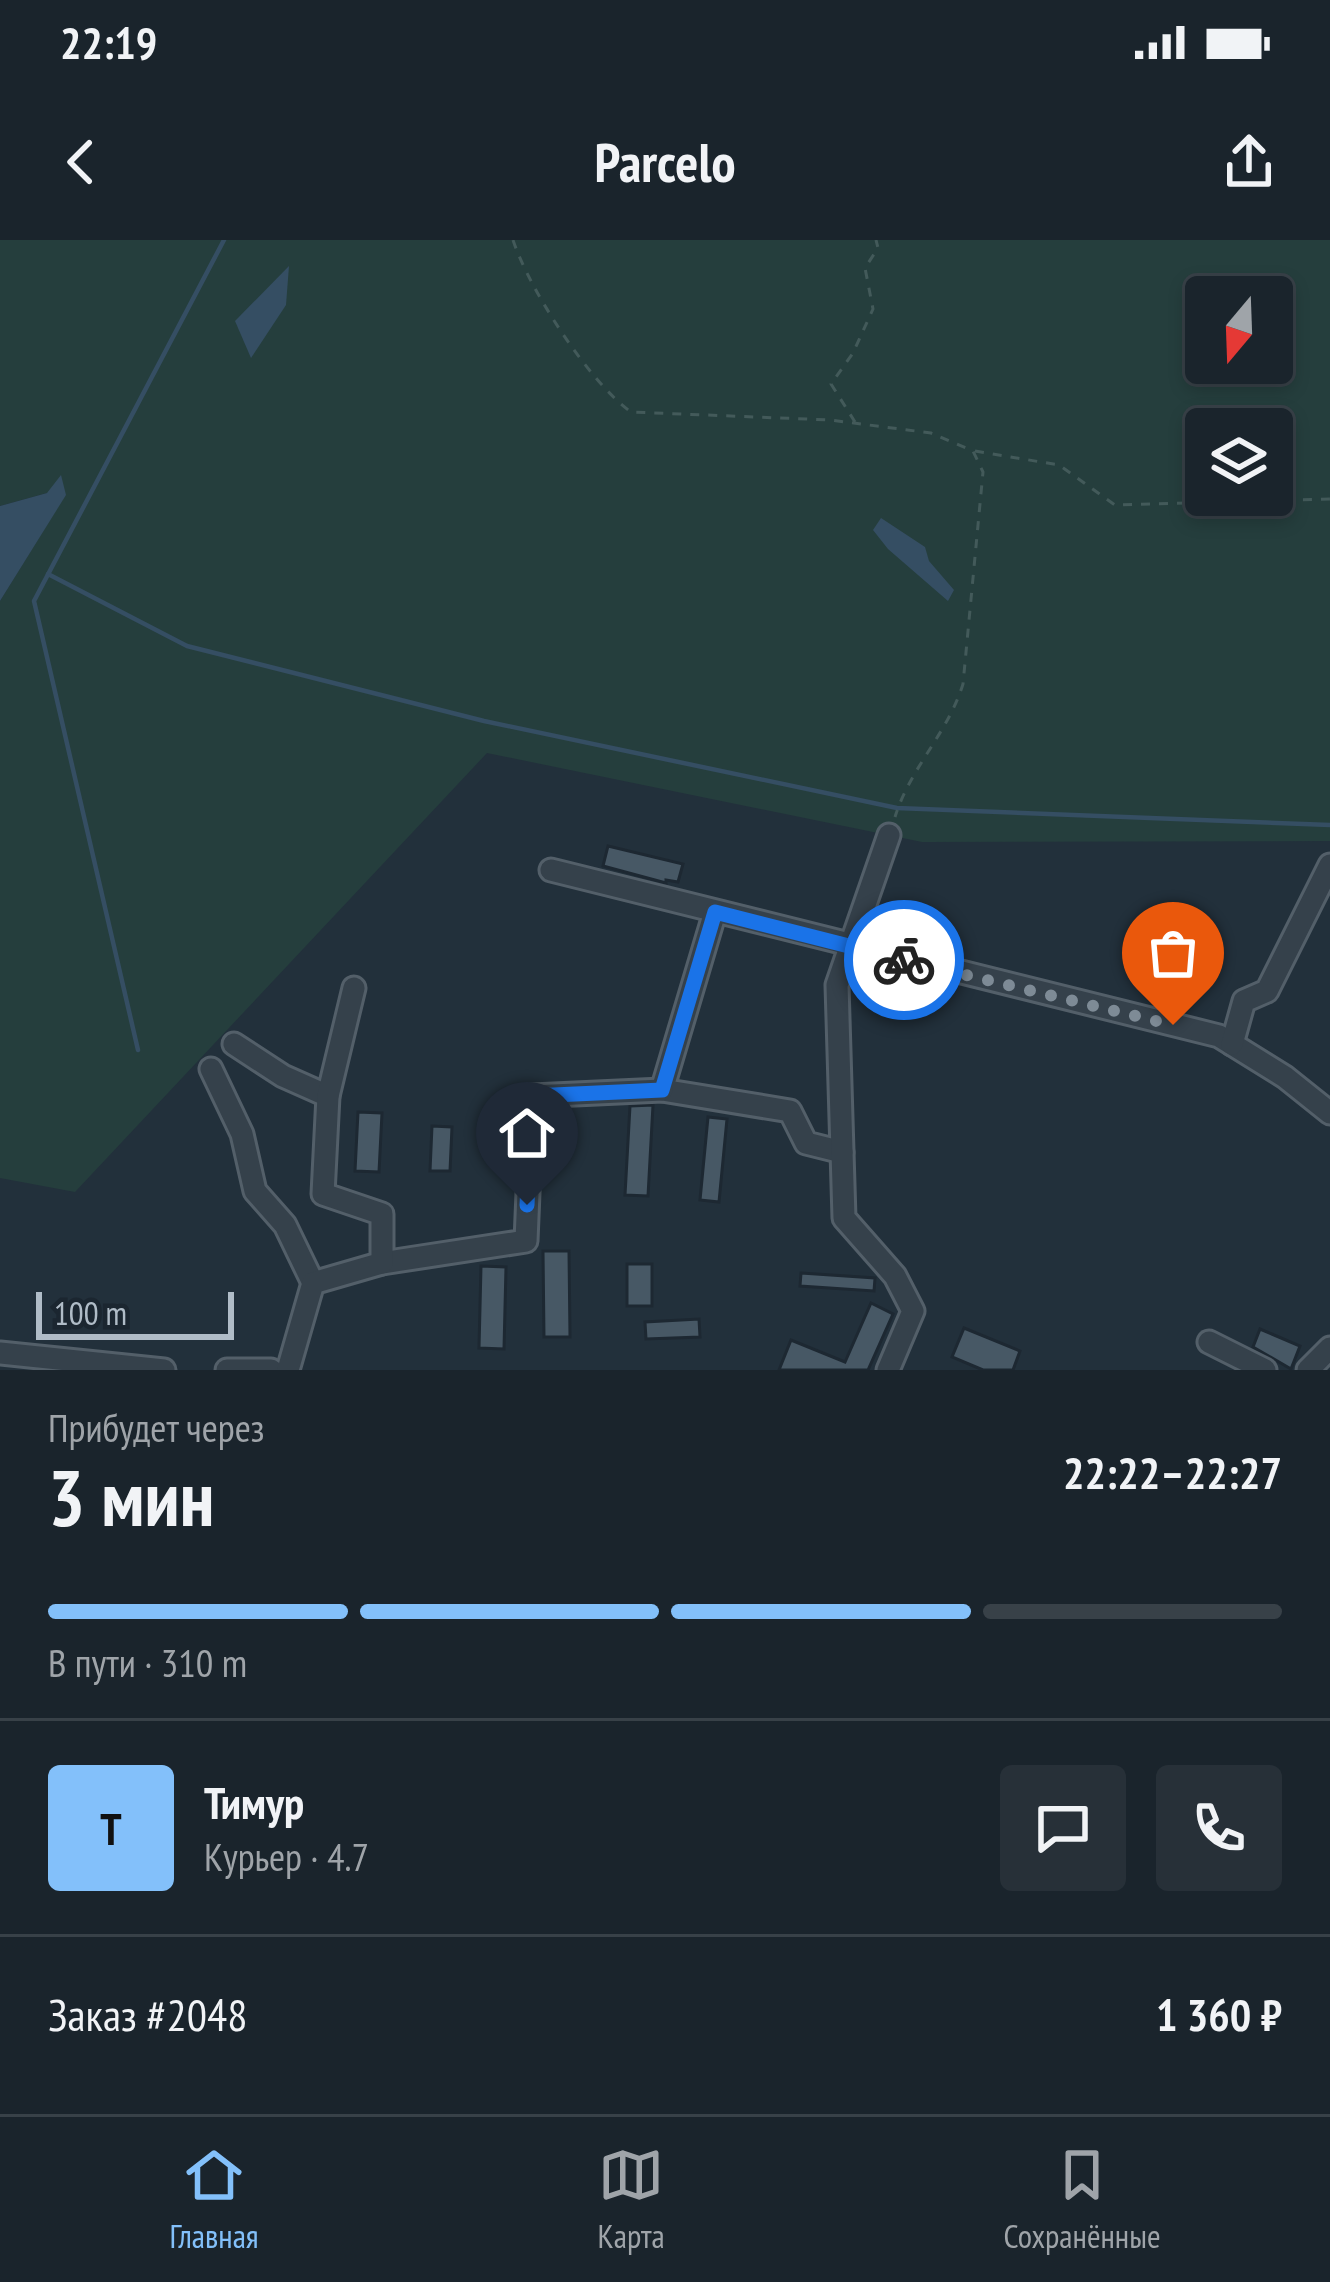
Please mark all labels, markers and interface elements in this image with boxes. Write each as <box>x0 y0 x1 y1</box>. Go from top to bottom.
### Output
text: 22:19 <box>60 13 157 71</box>
text: Parcelo <box>594 127 736 197</box>
icon: back <box>48 129 114 195</box>
icon: share <box>1216 129 1282 195</box>
north arrow <box>1185 276 1293 384</box>
map controls <box>1185 276 1293 516</box>
button: layers <box>1185 408 1293 516</box>
courier <box>844 900 964 1020</box>
pin <box>1122 902 1224 1025</box>
icon: bag <box>1140 920 1206 986</box>
icon: bike <box>871 927 937 993</box>
pin <box>476 1082 578 1205</box>
icon: home <box>494 1100 560 1166</box>
scale bar <box>36 1286 234 1339</box>
text: 100 m <box>54 1291 127 1334</box>
text: Прибудет через <box>48 1402 265 1453</box>
text: 22:22–22:27 <box>1063 1443 1282 1501</box>
text: 3 мин <box>48 1447 214 1548</box>
text: В пути · 310 m <box>48 1637 247 1688</box>
button: chat <box>1000 1765 1126 1891</box>
button: phone <box>1156 1765 1282 1891</box>
text: Тимур <box>204 1773 304 1831</box>
text: Т <box>100 1799 122 1857</box>
text: Курьер · 4.7 <box>204 1831 369 1882</box>
text: Заказ #2048 <box>48 1985 248 2043</box>
text: 1 360 ₽ <box>1156 1985 1282 2043</box>
tab: Главная <box>169 2142 259 2257</box>
tab: Карта <box>597 2142 665 2257</box>
tab: Сохранённые <box>1004 2142 1161 2257</box>

